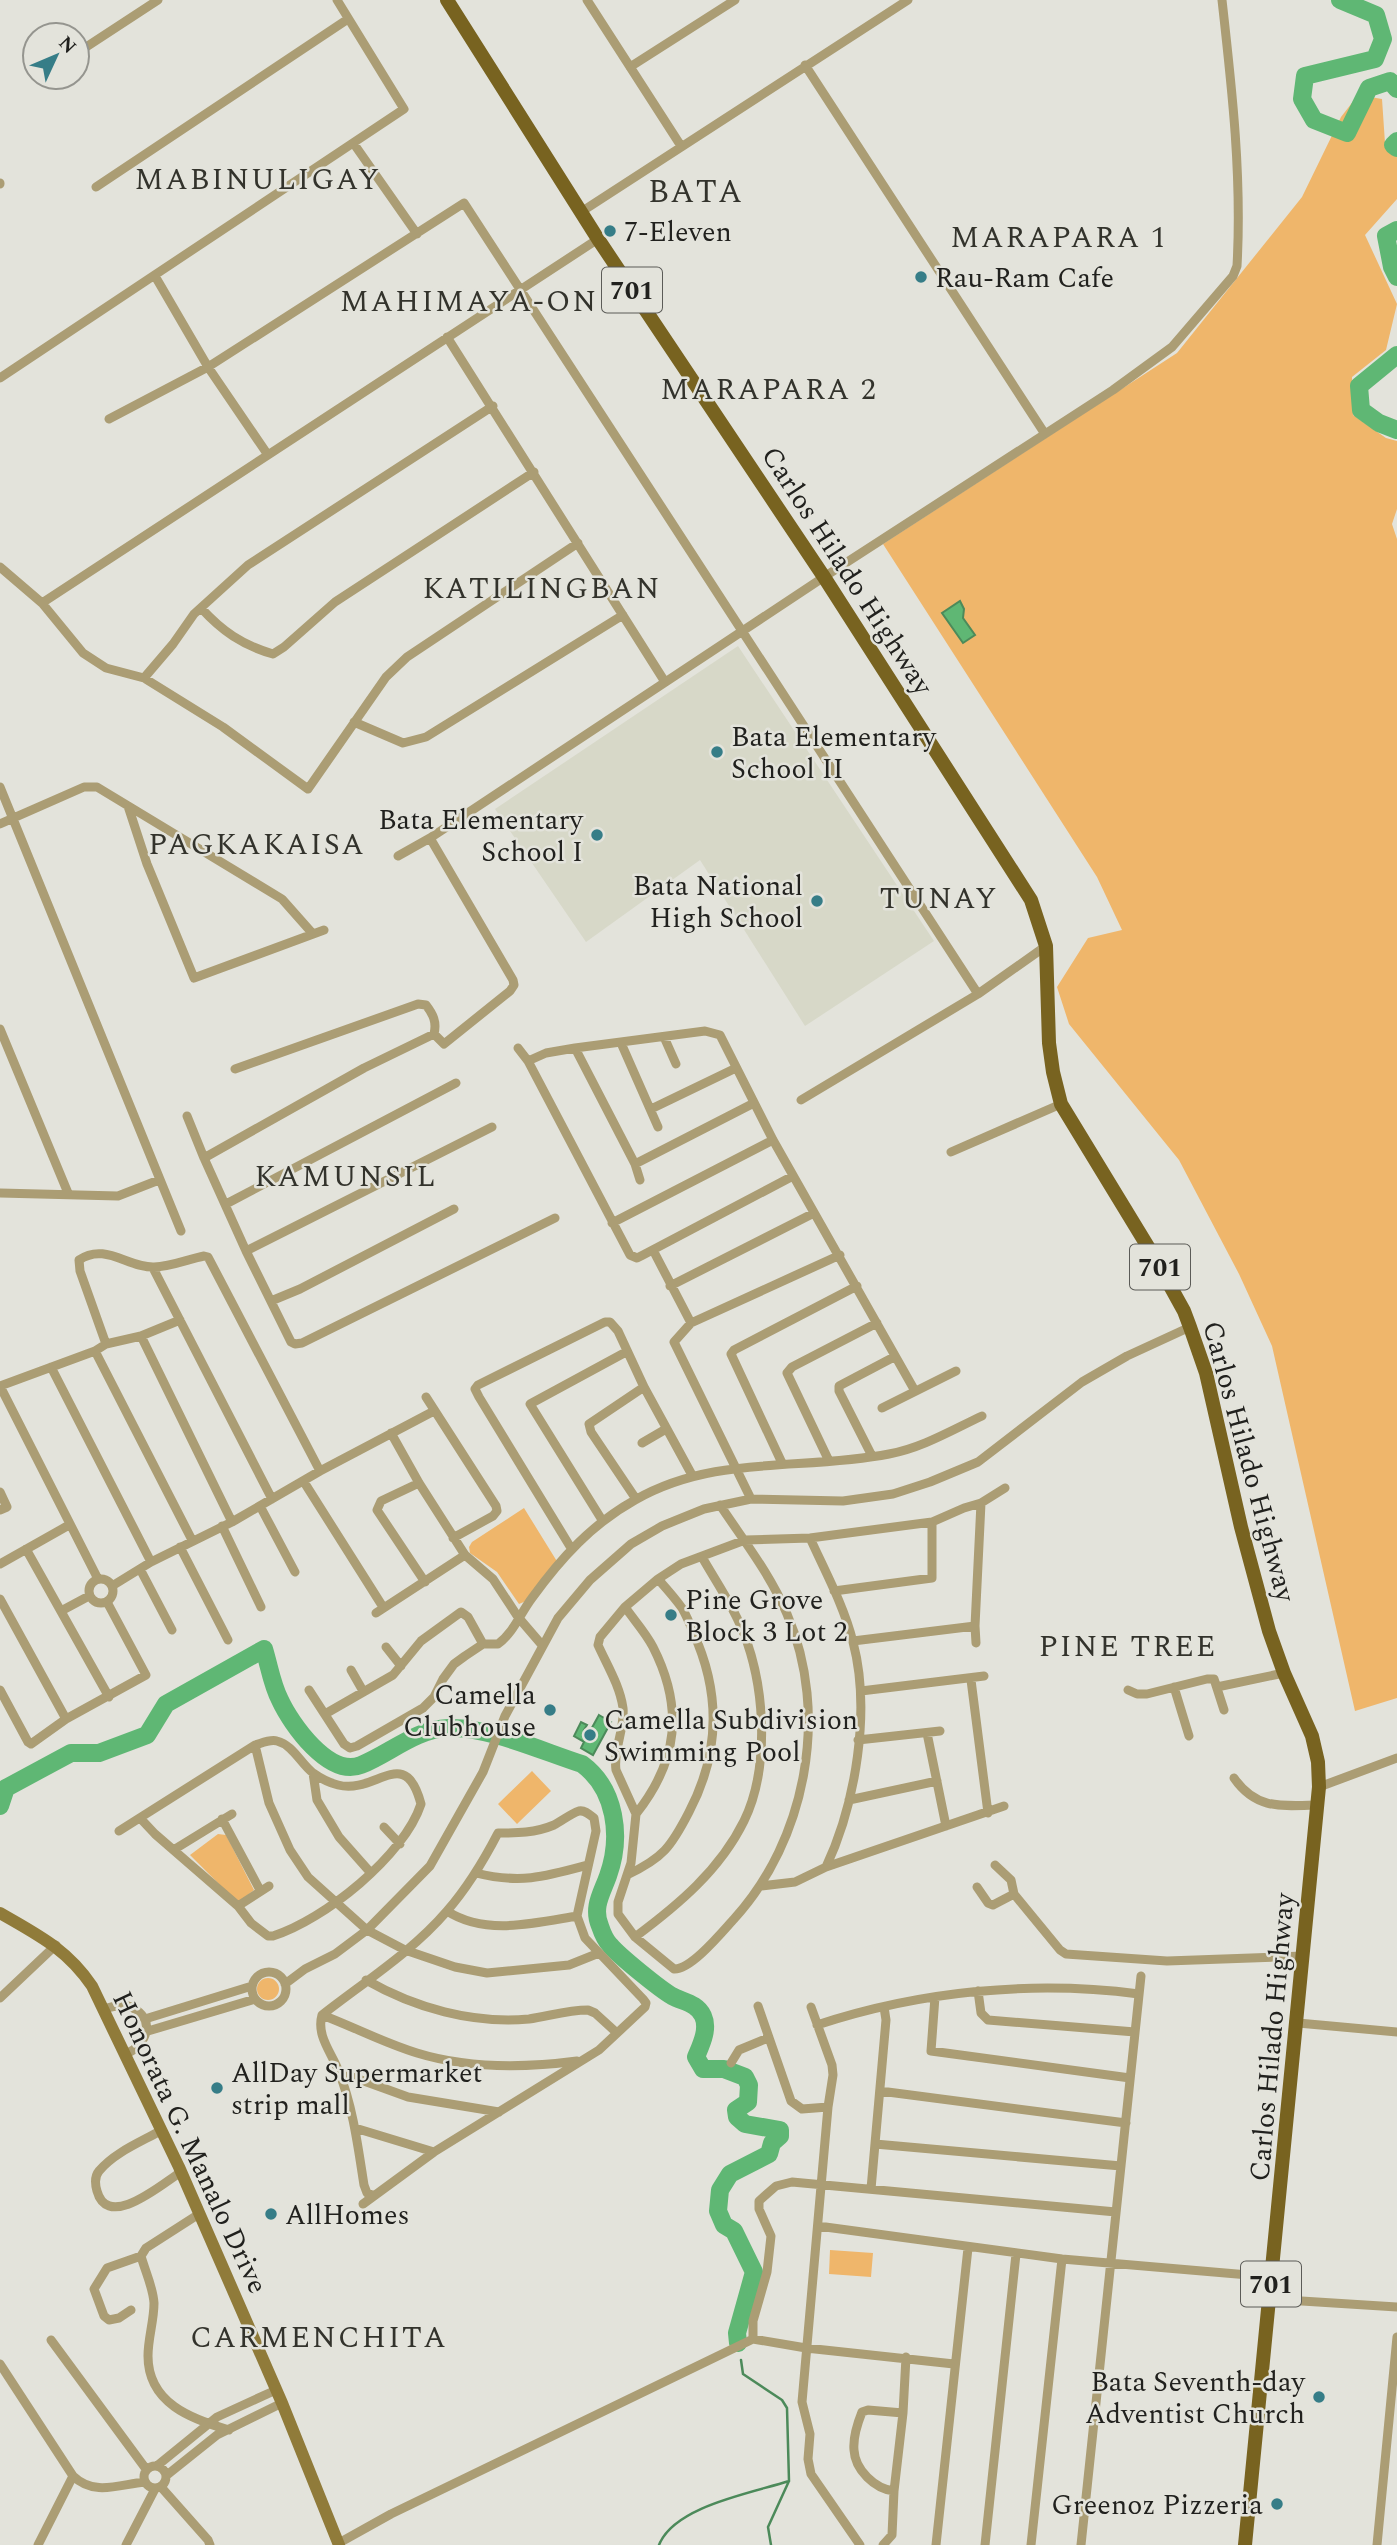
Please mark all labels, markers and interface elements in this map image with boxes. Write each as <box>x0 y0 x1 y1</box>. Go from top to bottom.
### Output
north arrow <box>21 21 91 91</box>
text: N <box>51 30 83 61</box>
district label: MABINULIGAY <box>135 157 381 203</box>
district label: BATA <box>648 168 744 217</box>
place label: 7-Eleven <box>624 211 732 254</box>
district label: MARAPARA 1 <box>950 215 1168 261</box>
marker: 7-Eleven <box>602 223 618 239</box>
place label: Rau-Ram Cafe <box>935 257 1114 300</box>
road number: 701 <box>602 268 662 312</box>
marker: Rau-Ram Cafe <box>913 269 929 285</box>
district label: MAHIMAYA-ON <box>340 279 598 325</box>
district label: MARAPARA 2 <box>660 367 878 413</box>
street label: Carlos Hilado Highway <box>750 438 944 705</box>
district label: KATILINGBAN <box>422 566 662 612</box>
place label: Bata Elementary School II <box>731 716 937 791</box>
marker: Bata Elementary School II <box>709 744 725 760</box>
place label: Bata Elementary School I <box>378 799 585 874</box>
district label: PAGKAKAISA <box>148 822 366 868</box>
marker: Bata Elementary School I <box>589 827 605 843</box>
place label: Bata National High School <box>633 865 803 940</box>
district label: TUNAY <box>879 876 999 922</box>
marker: Bata National High School <box>809 893 825 909</box>
district label: KAMUNSIL <box>255 1154 437 1200</box>
road number: 701 <box>1130 1244 1190 1290</box>
street label: Carlos Hilado Highway <box>1190 1316 1307 1608</box>
place label: Pine Grove Block 3 Lot 2 <box>685 1579 847 1654</box>
marker: Pine Grove Block 3 Lot 2 <box>663 1607 679 1623</box>
district label: PINE TREE <box>1039 1624 1217 1670</box>
place label: Camella Clubhouse <box>403 1674 536 1749</box>
place label: Camella Subdivision Swimming Pool <box>604 1699 858 1774</box>
marker: Camella Clubhouse <box>542 1702 558 1718</box>
marker: Camella Subdivision Swimming Pool <box>582 1727 598 1743</box>
street label: Carlos Hilado Highway <box>1238 1890 1307 2183</box>
street label: Honorata G. Manalo Drive <box>101 1984 279 2301</box>
place label: AllDay Supermarket strip mall <box>231 2052 483 2127</box>
marker: AllDay Supermarket strip mall <box>209 2080 225 2096</box>
place label: AllHomes <box>285 2194 410 2237</box>
marker: AllHomes <box>263 2206 279 2222</box>
road number: 701 <box>1241 2262 1301 2306</box>
district label: CARMENCHITA <box>190 2315 448 2361</box>
place label: Bata Seventh-day Adventist Church <box>1085 2361 1307 2436</box>
marker: Bata Seventh-day Adventist Church <box>1311 2389 1327 2405</box>
place label: Greenoz Pizzeria <box>1051 2484 1263 2527</box>
marker: Greenoz Pizzeria <box>1269 2496 1285 2512</box>

